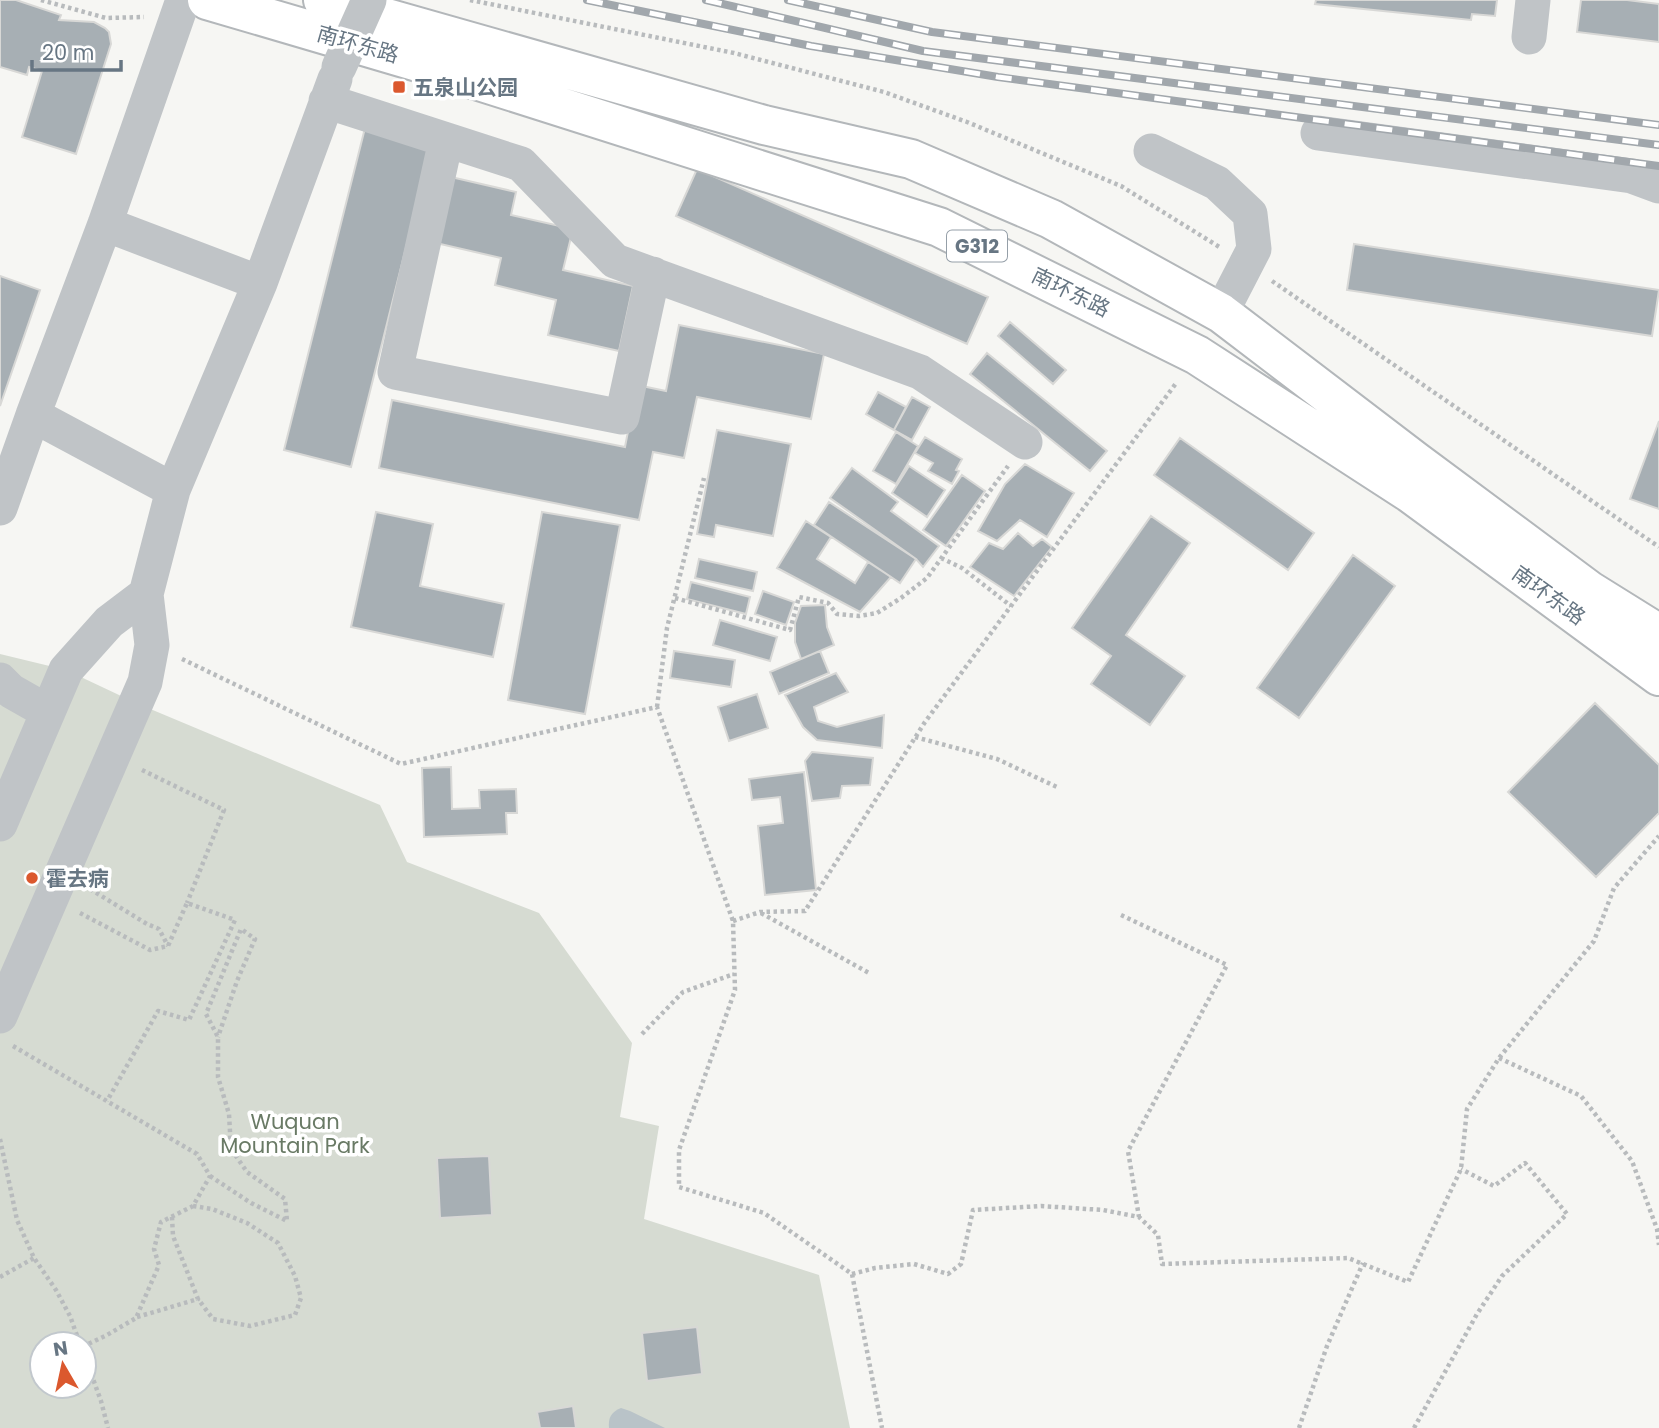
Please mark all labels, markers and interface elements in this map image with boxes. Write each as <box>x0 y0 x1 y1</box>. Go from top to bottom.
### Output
street label: 南环东路 <box>314 18 402 70</box>
scale bar <box>32 28 121 72</box>
text: 20 m <box>42 38 95 67</box>
place label: 五泉山公园 <box>413 73 518 102</box>
marker: 五泉山公园 <box>391 79 407 95</box>
road number: G312 <box>947 230 1007 262</box>
street label: 南环东路 <box>1027 261 1115 323</box>
street label: 南环东路 <box>1506 559 1592 631</box>
place label: 霍去病 <box>46 864 109 893</box>
marker: 霍去病 <box>24 870 40 886</box>
park label: Wuquan Mountain Park <box>220 1107 370 1160</box>
north arrow <box>28 1330 98 1400</box>
text: N <box>51 1334 70 1363</box>

